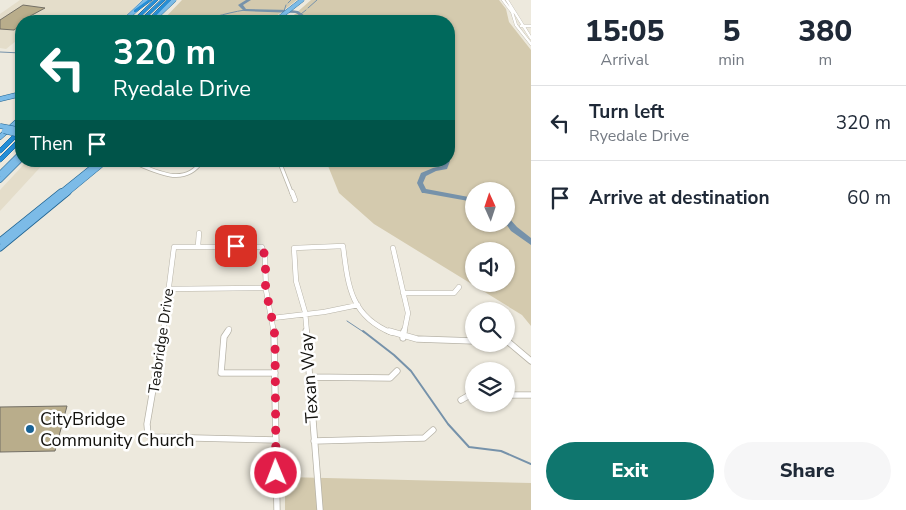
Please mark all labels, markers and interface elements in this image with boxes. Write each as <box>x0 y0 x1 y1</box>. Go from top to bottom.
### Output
text: 15:05 <box>585 11 664 52</box>
text: 5 <box>722 11 740 52</box>
text: 380 <box>798 11 852 52</box>
text: 320 m <box>113 29 216 76</box>
icon: left <box>30 35 95 100</box>
text: Arrival <box>601 49 649 71</box>
text: min <box>718 49 745 71</box>
text: m <box>818 49 832 71</box>
text: Ryedale Drive <box>113 74 251 104</box>
text: Turn left <box>589 99 664 125</box>
icon: left <box>546 109 574 137</box>
text: 320 m <box>836 110 891 136</box>
text: Ryedale Drive <box>589 125 689 147</box>
icon: arrive <box>83 130 111 158</box>
text: Then <box>30 131 73 157</box>
north arrow <box>465 182 515 232</box>
map controls <box>465 182 515 412</box>
icon: arrive <box>546 184 574 212</box>
text: Arrive at destination <box>589 185 770 211</box>
text: 60 m <box>847 185 891 211</box>
pin <box>215 225 257 267</box>
icon: arrive <box>222 232 250 260</box>
button: sound <box>465 242 515 292</box>
street label: Teabridge Drive <box>144 287 178 395</box>
button: search <box>465 302 515 352</box>
street label: Texan Way <box>294 331 324 424</box>
button: layers <box>465 362 515 412</box>
place label: CityBridge Community Church <box>40 407 194 452</box>
marker: CityBridge Community Church <box>24 423 36 435</box>
button: Exit <box>546 442 714 500</box>
button: Share <box>724 442 891 500</box>
position arrow <box>249 446 301 498</box>

